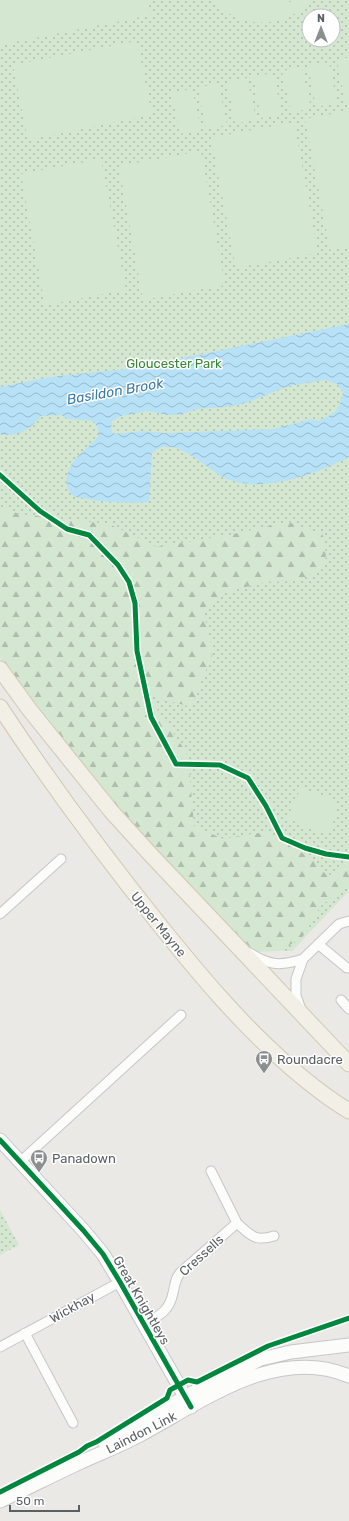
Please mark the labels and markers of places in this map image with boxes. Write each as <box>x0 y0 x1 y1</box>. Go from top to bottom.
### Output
bus stop icon: Roundacre <box>254 1049 274 1074</box>
place label: Roundacre <box>277 1052 343 1067</box>
bus stop icon: Panadown <box>29 1148 49 1173</box>
place label: Panadown <box>52 1151 116 1166</box>

